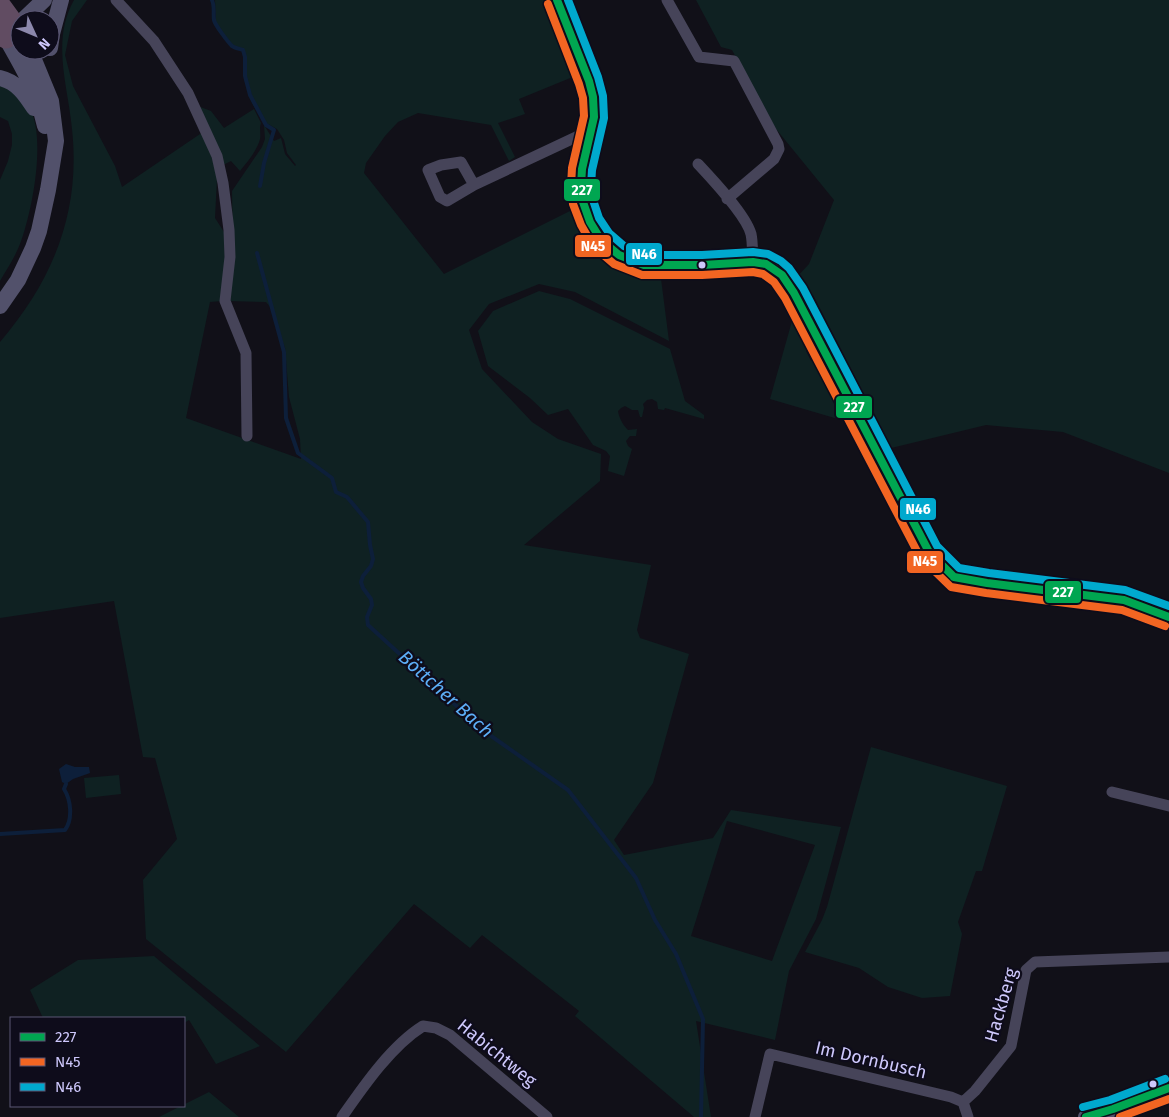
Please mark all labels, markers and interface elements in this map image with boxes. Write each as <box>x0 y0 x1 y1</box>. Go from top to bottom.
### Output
north arrow <box>10 10 60 60</box>
text: N <box>35 34 53 53</box>
line badge: 227 <box>563 178 601 202</box>
text: 227 <box>572 182 593 199</box>
line badge: N45 <box>574 234 612 258</box>
text: N45 <box>581 238 606 255</box>
line badge: N46 <box>625 242 663 266</box>
text: N46 <box>631 246 657 263</box>
unlabelled marker <box>697 260 707 270</box>
line badge: 227 <box>835 395 873 419</box>
text: 227 <box>844 399 865 416</box>
line badge: N46 <box>899 497 937 521</box>
text: N46 <box>905 501 931 518</box>
line badge: N45 <box>906 550 944 574</box>
text: N45 <box>913 553 938 570</box>
line badge: 227 <box>1044 580 1082 604</box>
text: 227 <box>1053 584 1074 601</box>
water label: Böttcher Bach <box>394 645 498 743</box>
street label: Hackberg <box>980 965 1022 1045</box>
street label: Habichtweg <box>453 1014 542 1092</box>
legend <box>10 1017 185 1107</box>
text: 227 <box>55 1028 77 1046</box>
street label: Im Dornbusch <box>813 1036 929 1084</box>
text: N45 <box>55 1053 81 1071</box>
text: N46 <box>55 1078 81 1096</box>
unlabelled marker <box>1148 1079 1158 1089</box>

